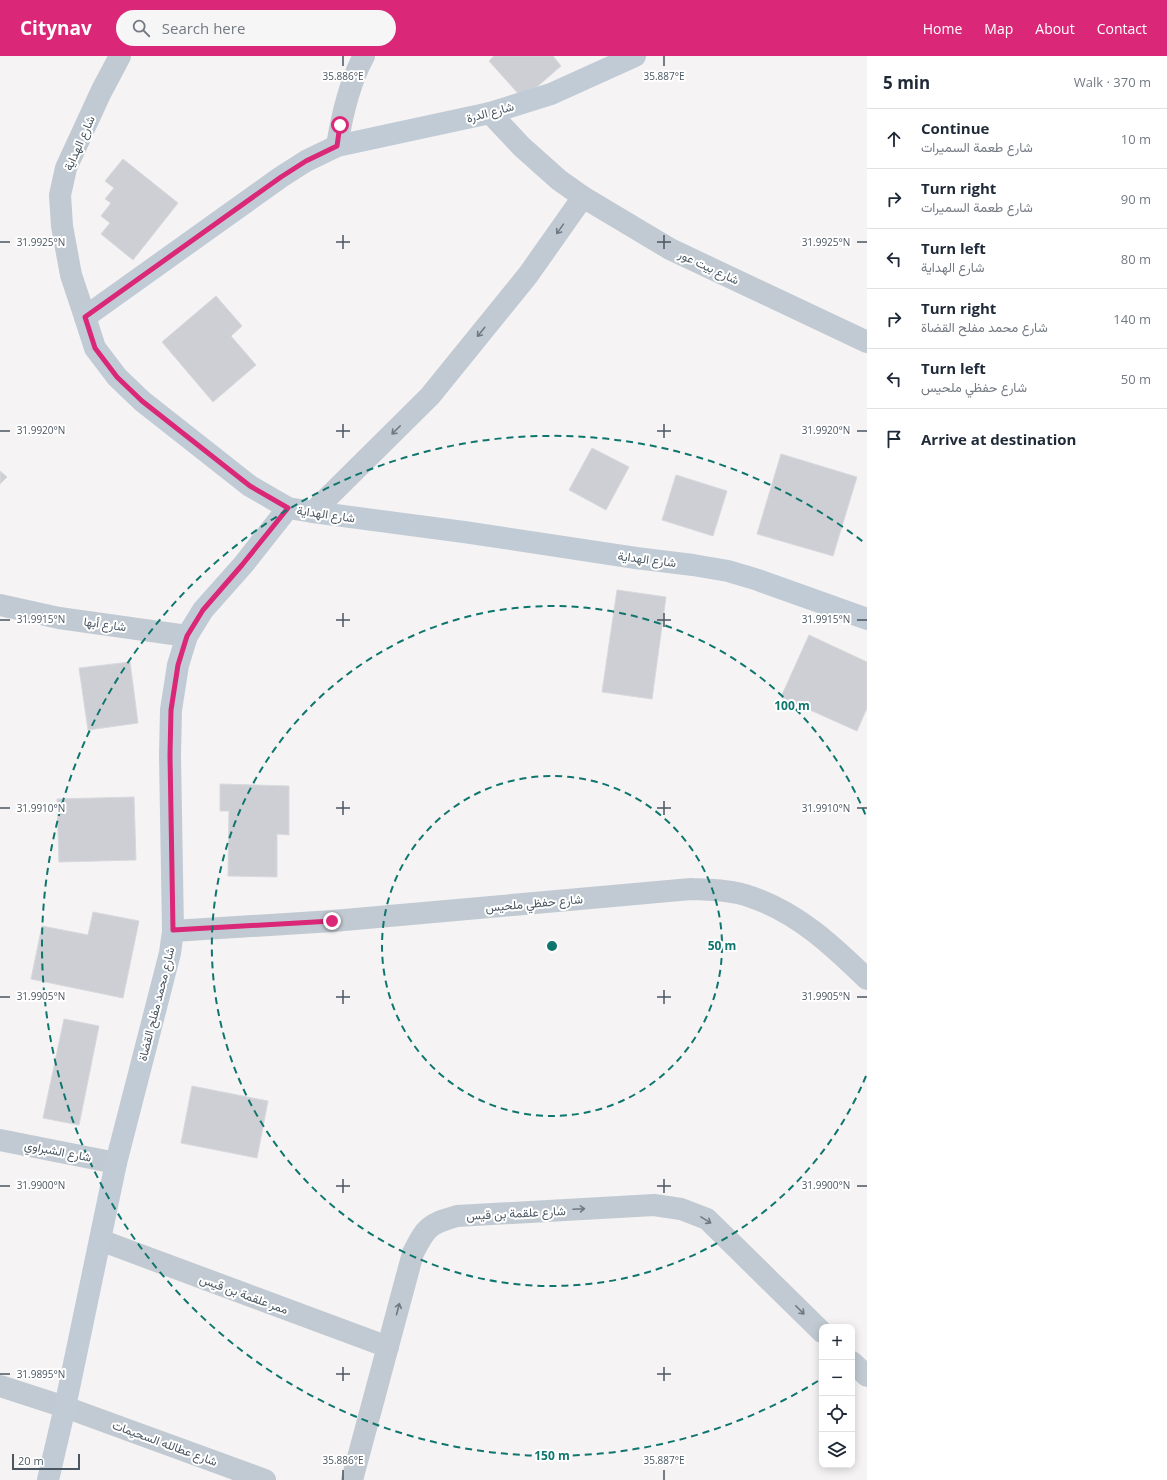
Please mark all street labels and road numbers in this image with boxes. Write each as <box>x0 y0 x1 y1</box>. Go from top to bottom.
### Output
street label: شارع الدرة <box>464 97 516 127</box>
street label: شارع الهداية <box>59 113 100 174</box>
street label: شارع بيت عور <box>675 245 742 289</box>
street label: شارع الهداية <box>296 502 356 527</box>
street label: شارع الهداية <box>617 547 677 572</box>
street label: شارع أبها <box>83 613 127 636</box>
street label: شارع حفظي ملحيس <box>485 890 584 918</box>
street label: شارع محمد مفلح القضاة <box>134 945 179 1063</box>
street label: شارع الشبراوي <box>23 1136 93 1168</box>
street label: شارع علقمة بن قيس <box>466 1202 566 1225</box>
street label: ممر علقمة بن قيس <box>197 1270 291 1318</box>
street label: شارع عطالله السحيمات <box>110 1416 220 1471</box>

